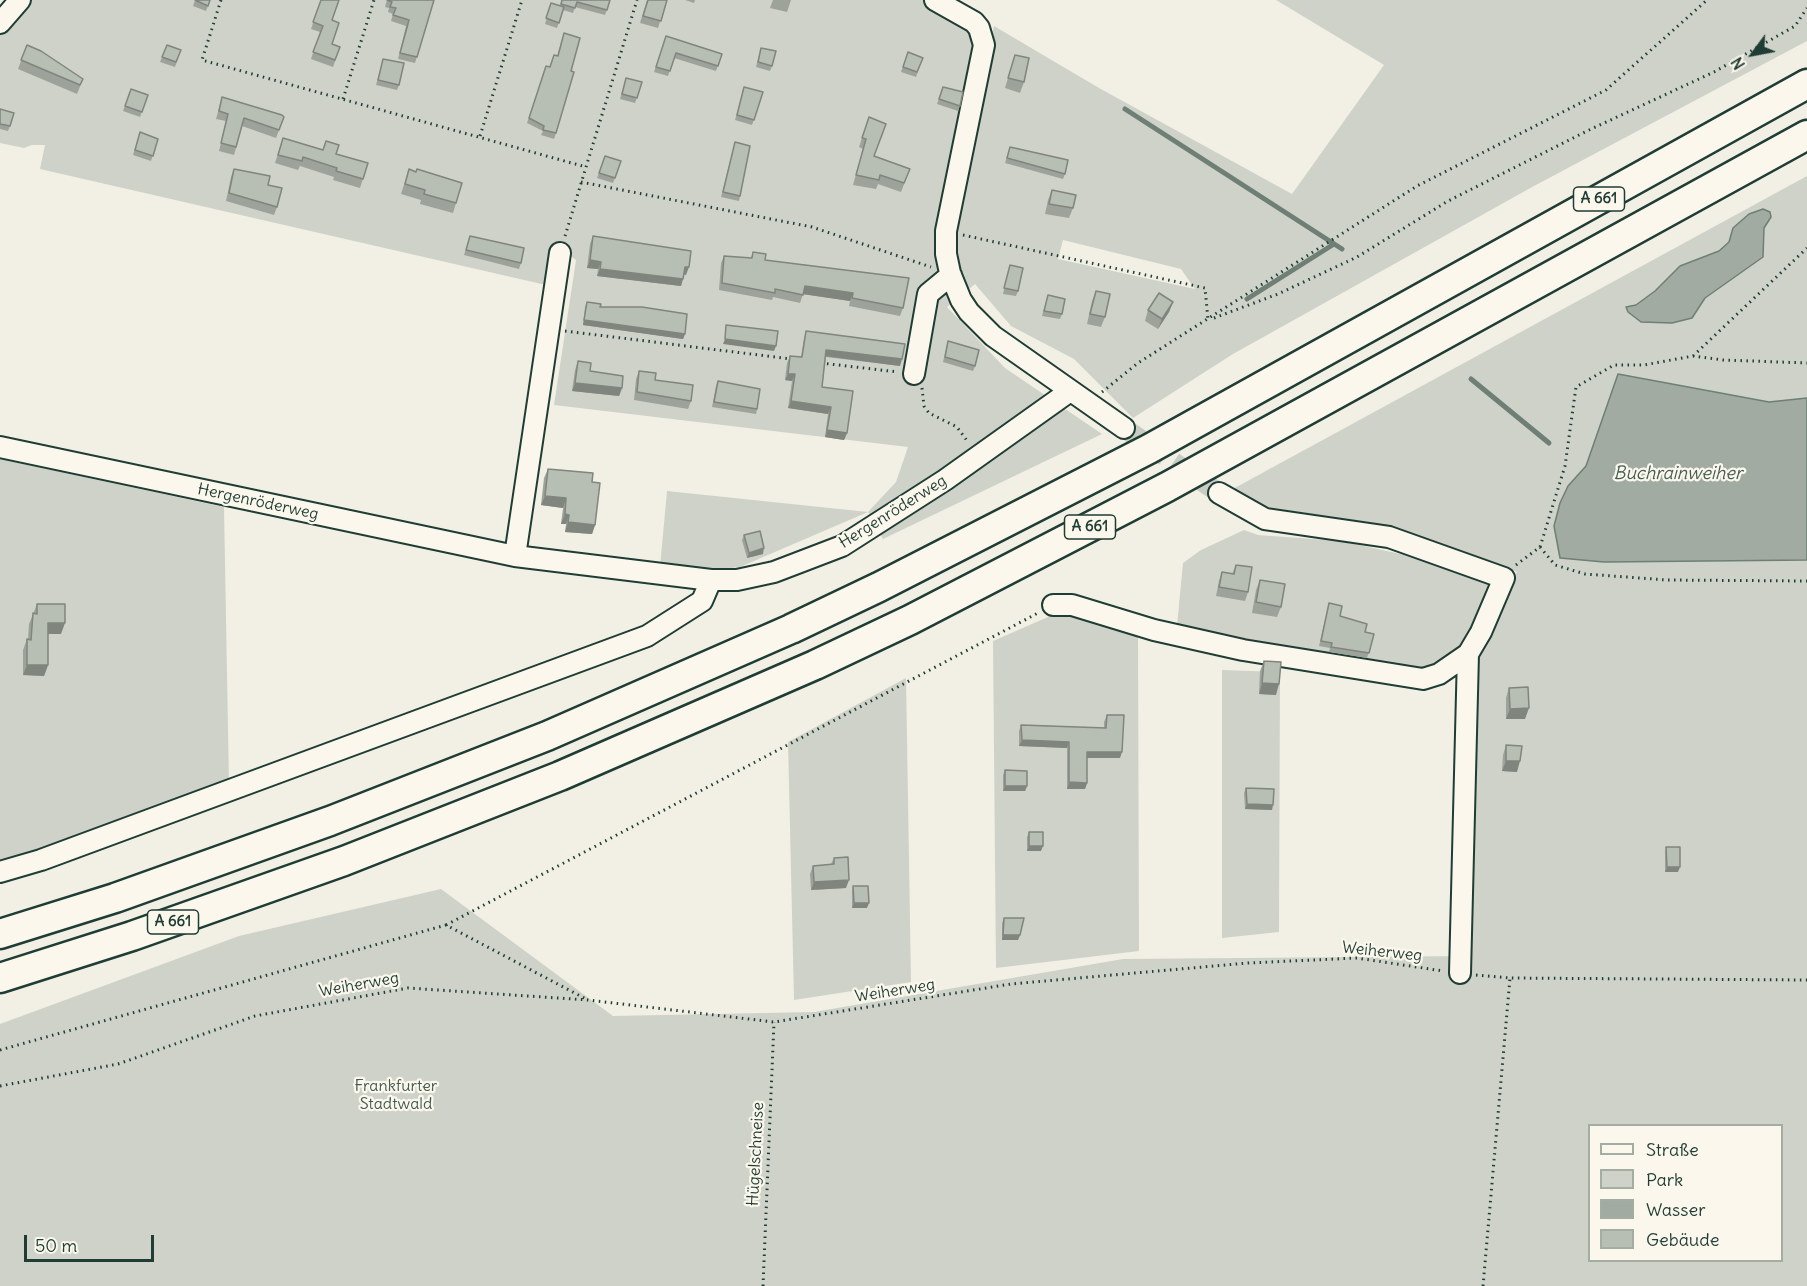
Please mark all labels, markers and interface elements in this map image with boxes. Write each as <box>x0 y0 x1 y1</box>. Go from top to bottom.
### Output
north arrow <box>1723 24 1783 84</box>
text: N <box>1726 54 1749 74</box>
road number: A 661 <box>1574 187 1624 211</box>
water label: Buchrainweiher <box>1614 463 1742 485</box>
street label: Hergenröderweg <box>836 471 950 553</box>
street label: Hergenröderweg <box>196 480 320 524</box>
road number: A 661 <box>1064 515 1116 539</box>
road number: A 661 <box>148 910 198 934</box>
street label: Weiherweg <box>1341 938 1423 966</box>
street label: Weiherweg <box>318 969 400 1001</box>
street label: Weiherweg <box>854 975 936 1007</box>
park label: Frankfurter Stadtwald <box>355 1076 437 1114</box>
street label: Hügelschneise <box>744 1102 768 1206</box>
legend <box>1588 1124 1783 1262</box>
text: Straße <box>1646 1138 1699 1161</box>
text: Park <box>1646 1168 1683 1191</box>
text: Wasser <box>1646 1198 1705 1221</box>
scale bar <box>27 1223 158 1261</box>
text: Gebäude <box>1646 1228 1719 1251</box>
text: 50 m <box>35 1234 77 1257</box>

